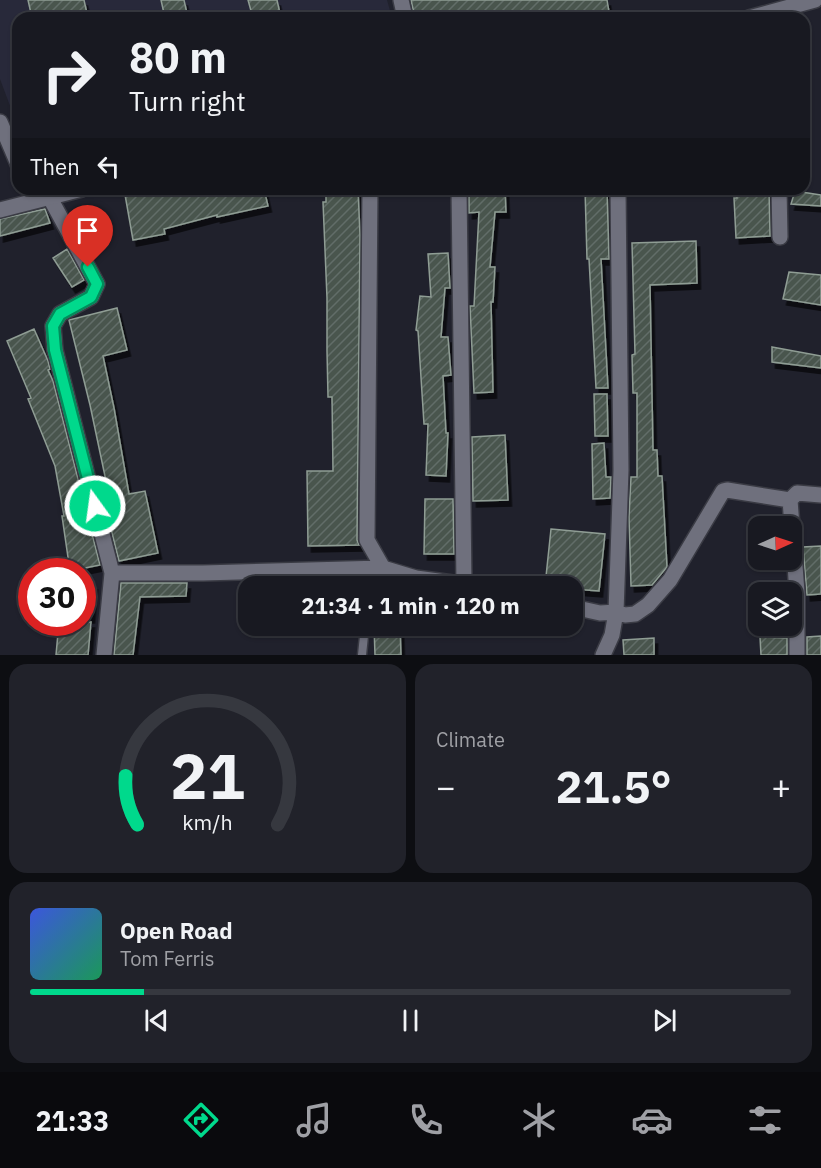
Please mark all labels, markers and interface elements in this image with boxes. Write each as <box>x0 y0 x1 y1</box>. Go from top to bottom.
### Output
text: 80 m <box>129 30 227 85</box>
icon: right <box>30 36 108 114</box>
text: Turn right <box>129 83 246 118</box>
icon: left <box>92 150 125 183</box>
text: Then <box>30 152 80 181</box>
pin <box>62 205 113 267</box>
icon: arrive <box>71 214 104 247</box>
position arrow <box>63 474 127 538</box>
north arrow <box>748 516 802 570</box>
map controls <box>748 516 802 636</box>
speed limit sign: 30 <box>18 558 96 636</box>
button: layers <box>748 582 802 636</box>
text: 21:34 · 1 min · 120 m <box>301 591 520 620</box>
text: Climate <box>436 726 505 753</box>
text: 21 <box>170 735 245 816</box>
text: 21.5° <box>555 757 672 815</box>
text: − <box>436 765 456 808</box>
text: + <box>771 765 791 808</box>
text: km/h <box>182 809 233 837</box>
text: Open Road <box>120 916 233 945</box>
text: Tom Ferris <box>120 945 215 972</box>
icon: previous <box>140 1004 173 1037</box>
icon: pause <box>394 1004 427 1037</box>
icon: next <box>648 1004 681 1037</box>
icon: directions <box>180 1099 222 1141</box>
icon: music <box>293 1099 335 1141</box>
icon: phone <box>405 1099 447 1141</box>
icon: climate <box>518 1099 560 1141</box>
icon: car <box>631 1099 673 1141</box>
icon: filters <box>744 1099 786 1141</box>
text: 21:33 <box>35 1103 109 1138</box>

